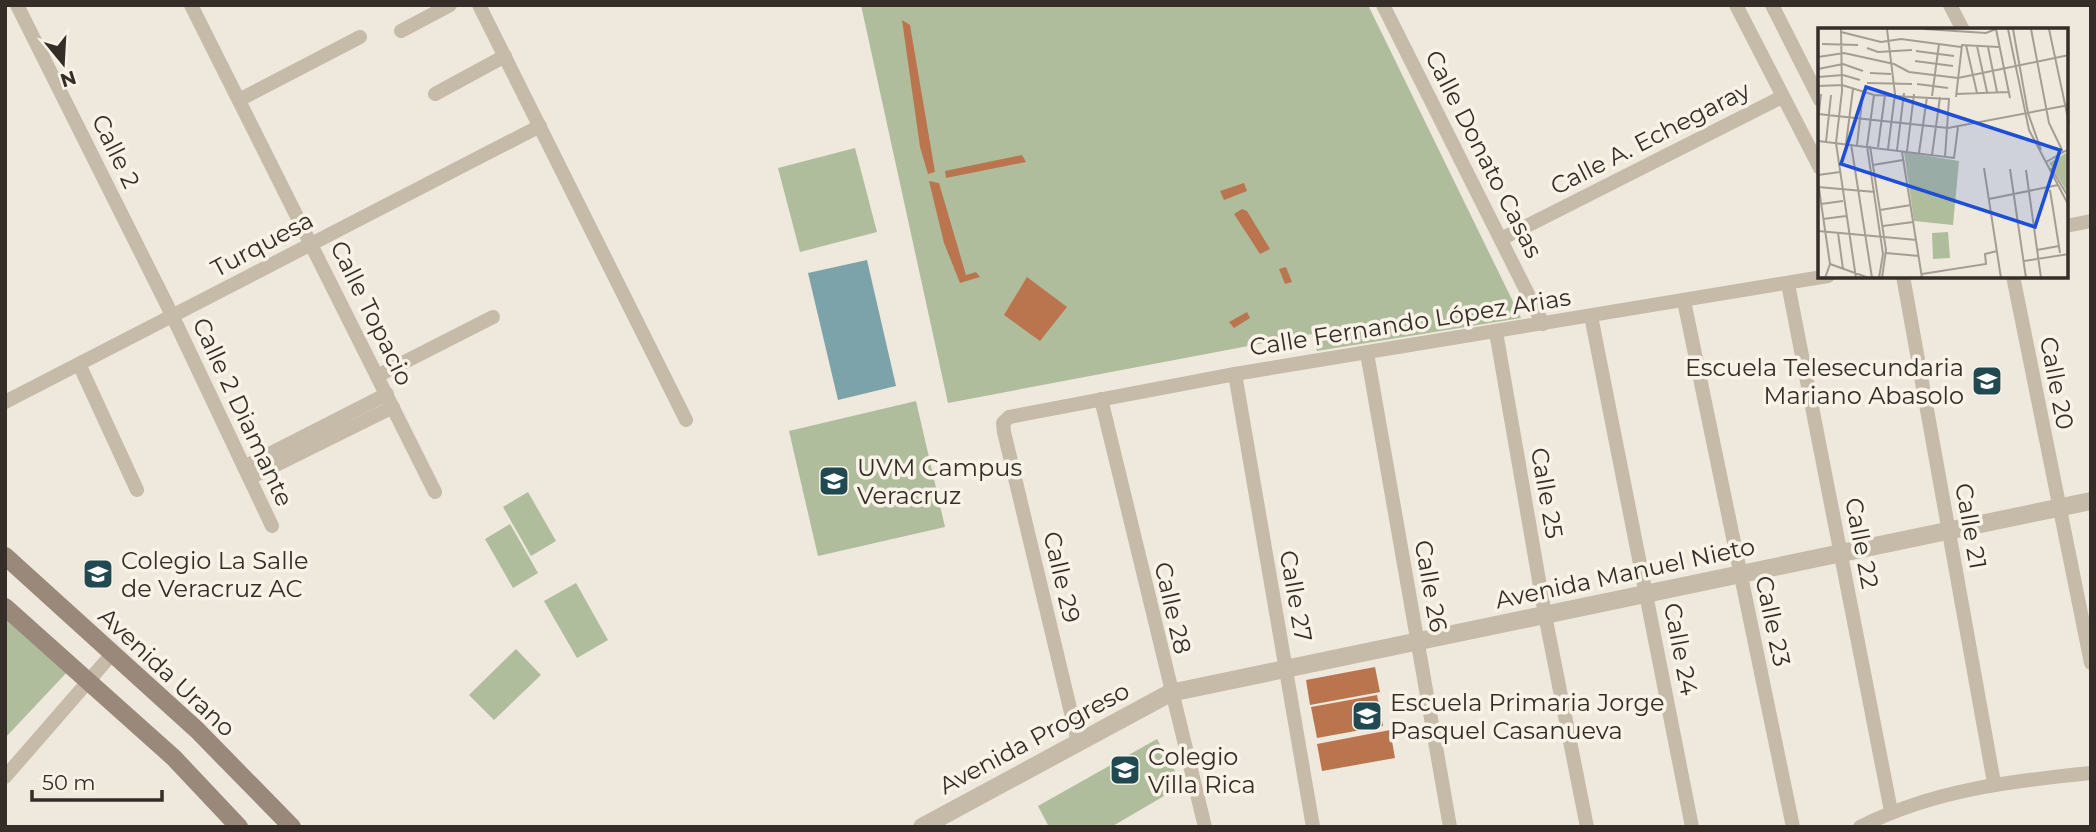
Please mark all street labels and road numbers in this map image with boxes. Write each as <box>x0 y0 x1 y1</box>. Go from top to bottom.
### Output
street label: Calle Donato Casas <box>1419 45 1549 263</box>
street label: Calle A. Echegaray <box>1545 75 1755 201</box>
street label: Calle 2 <box>86 109 146 193</box>
street label: Turquesa <box>206 205 318 283</box>
street label: Calle Topacio <box>324 236 420 390</box>
street label: Calle Fernando López Arias <box>1247 282 1573 362</box>
street label: Calle 2 Diamante <box>187 313 299 511</box>
street label: Calle 20 <box>2034 334 2080 432</box>
street label: Calle 25 <box>1525 445 1569 541</box>
street label: Calle 21 <box>1949 481 1993 571</box>
street label: Calle 22 <box>1839 495 1885 591</box>
street label: Calle 29 <box>1037 528 1087 626</box>
street label: Avenida Manuel Nieto <box>1493 531 1757 615</box>
street label: Calle 26 <box>1409 538 1453 634</box>
street label: Calle 27 <box>1274 548 1318 644</box>
street label: Calle 28 <box>1148 559 1198 657</box>
street label: Calle 23 <box>1749 573 1797 669</box>
street label: Calle 24 <box>1658 600 1704 698</box>
street label: Avenida Urano <box>93 601 241 743</box>
street label: Avenida Progreso <box>934 676 1134 800</box>

